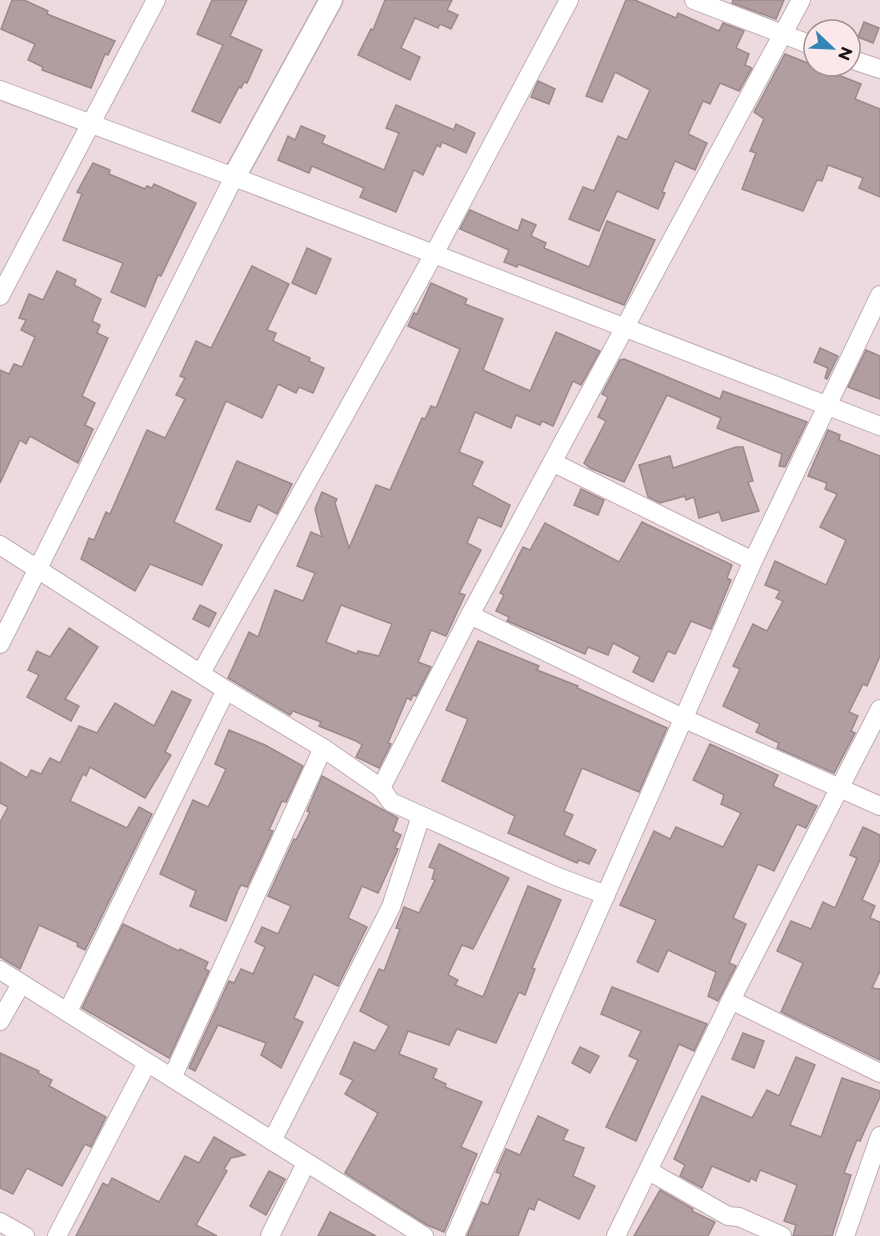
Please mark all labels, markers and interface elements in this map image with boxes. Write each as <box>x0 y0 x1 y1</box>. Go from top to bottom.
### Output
north arrow <box>802 18 862 78</box>
text: N <box>834 44 857 63</box>

